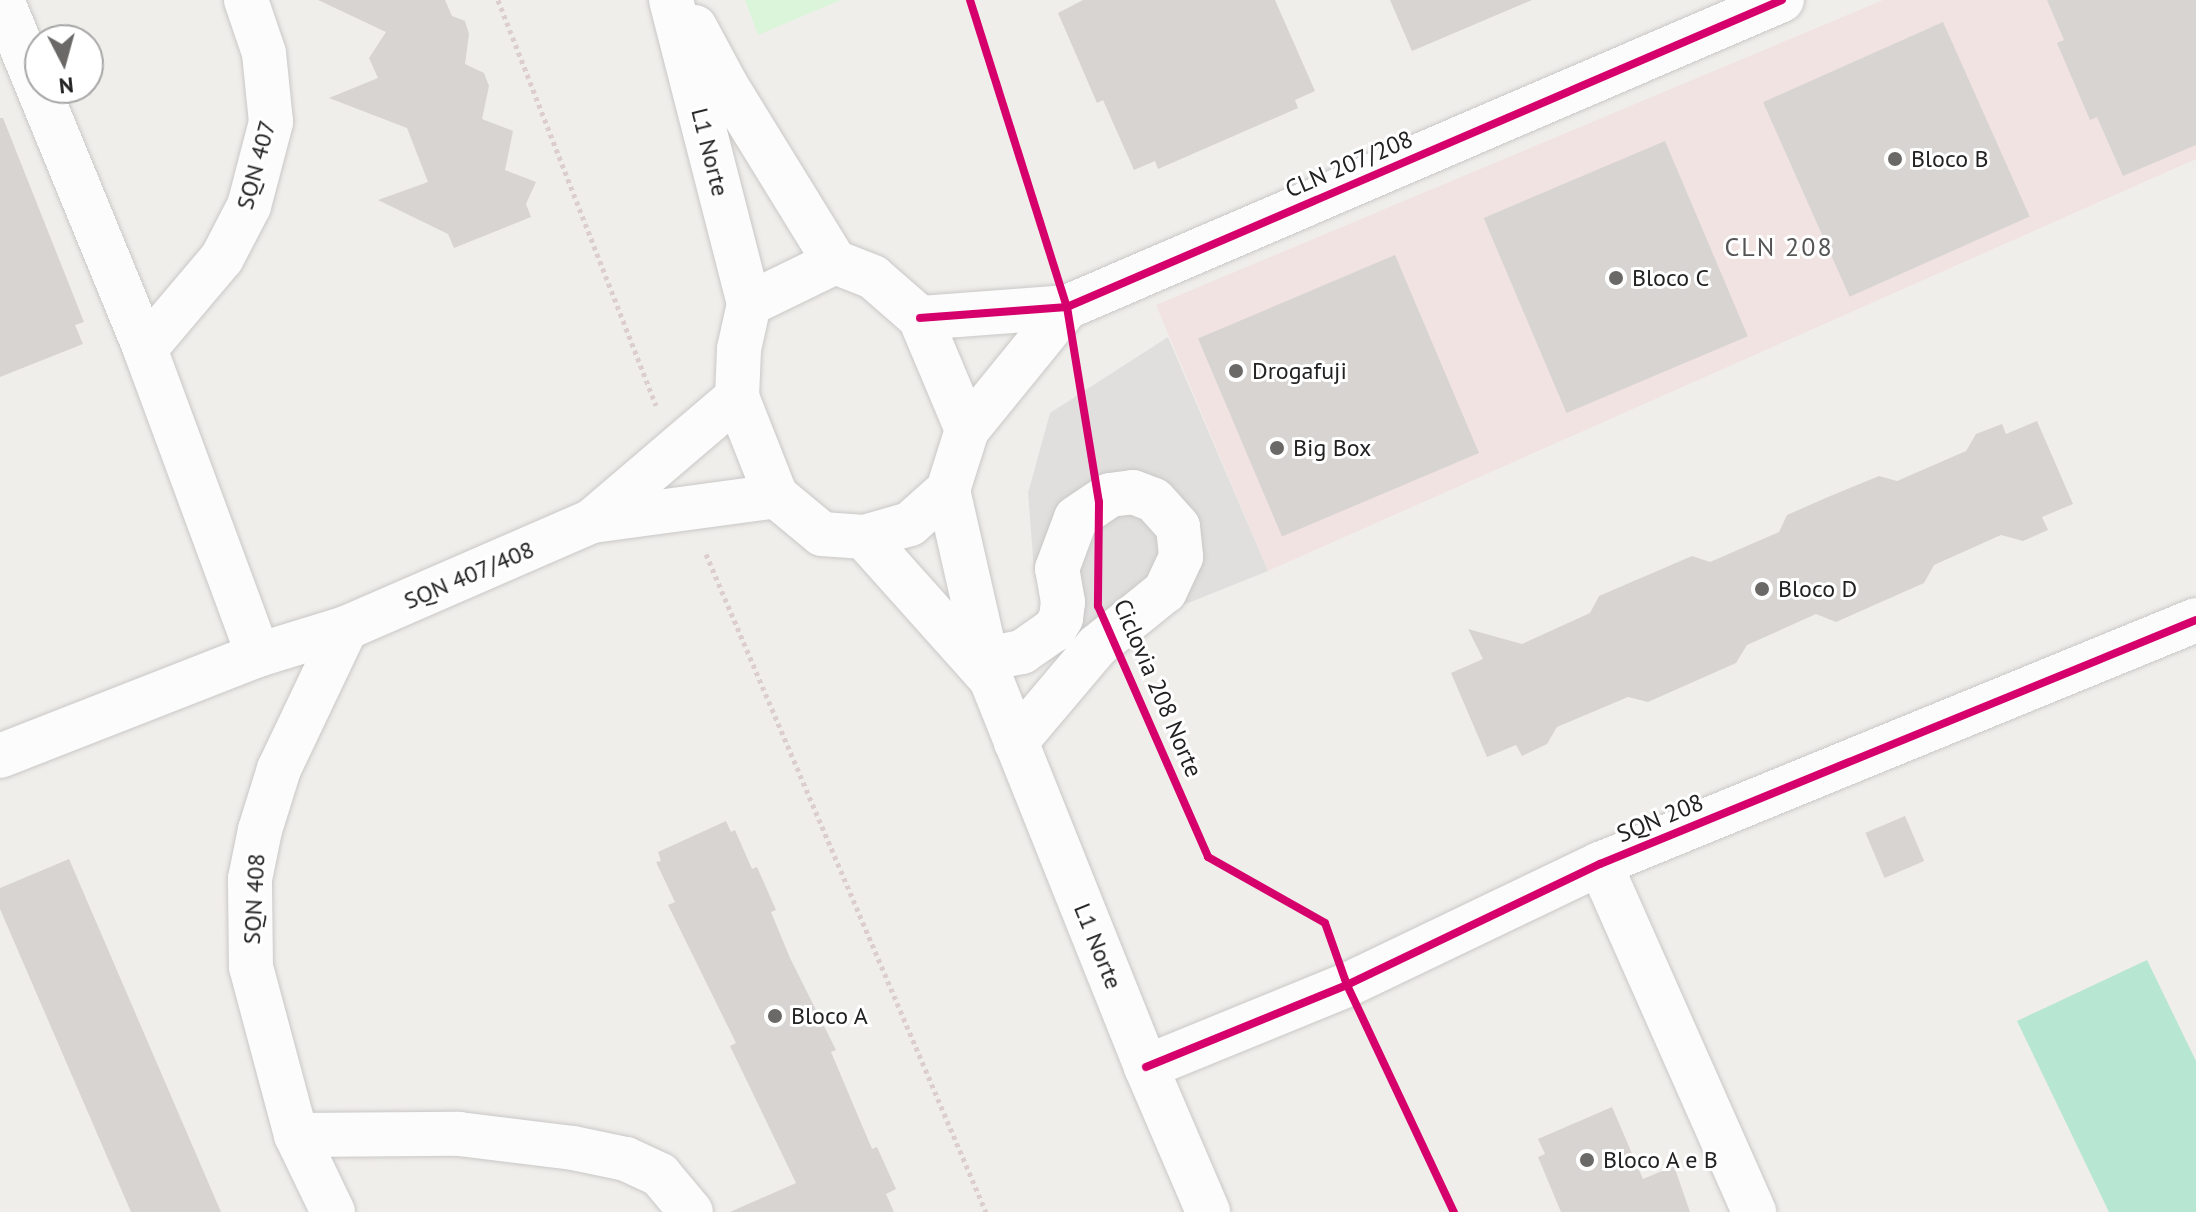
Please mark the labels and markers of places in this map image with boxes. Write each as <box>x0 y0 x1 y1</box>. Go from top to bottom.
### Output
place label: Bloco B <box>1911 145 1988 173</box>
marker: Bloco B <box>1886 150 1904 168</box>
place label: Bloco C <box>1632 264 1709 292</box>
marker: Bloco C <box>1607 269 1625 287</box>
place label: Drogafuji <box>1252 357 1347 385</box>
marker: Drogafuji <box>1227 362 1245 380</box>
place label: Big Box <box>1293 434 1371 462</box>
marker: Big Box <box>1268 439 1286 457</box>
place label: Bloco D <box>1778 575 1857 603</box>
marker: Bloco D <box>1753 580 1771 598</box>
place label: Bloco A <box>791 1002 868 1030</box>
marker: Bloco A <box>766 1007 784 1025</box>
place label: Bloco A e B <box>1603 1146 1719 1174</box>
marker: Bloco A e B <box>1578 1151 1596 1169</box>

